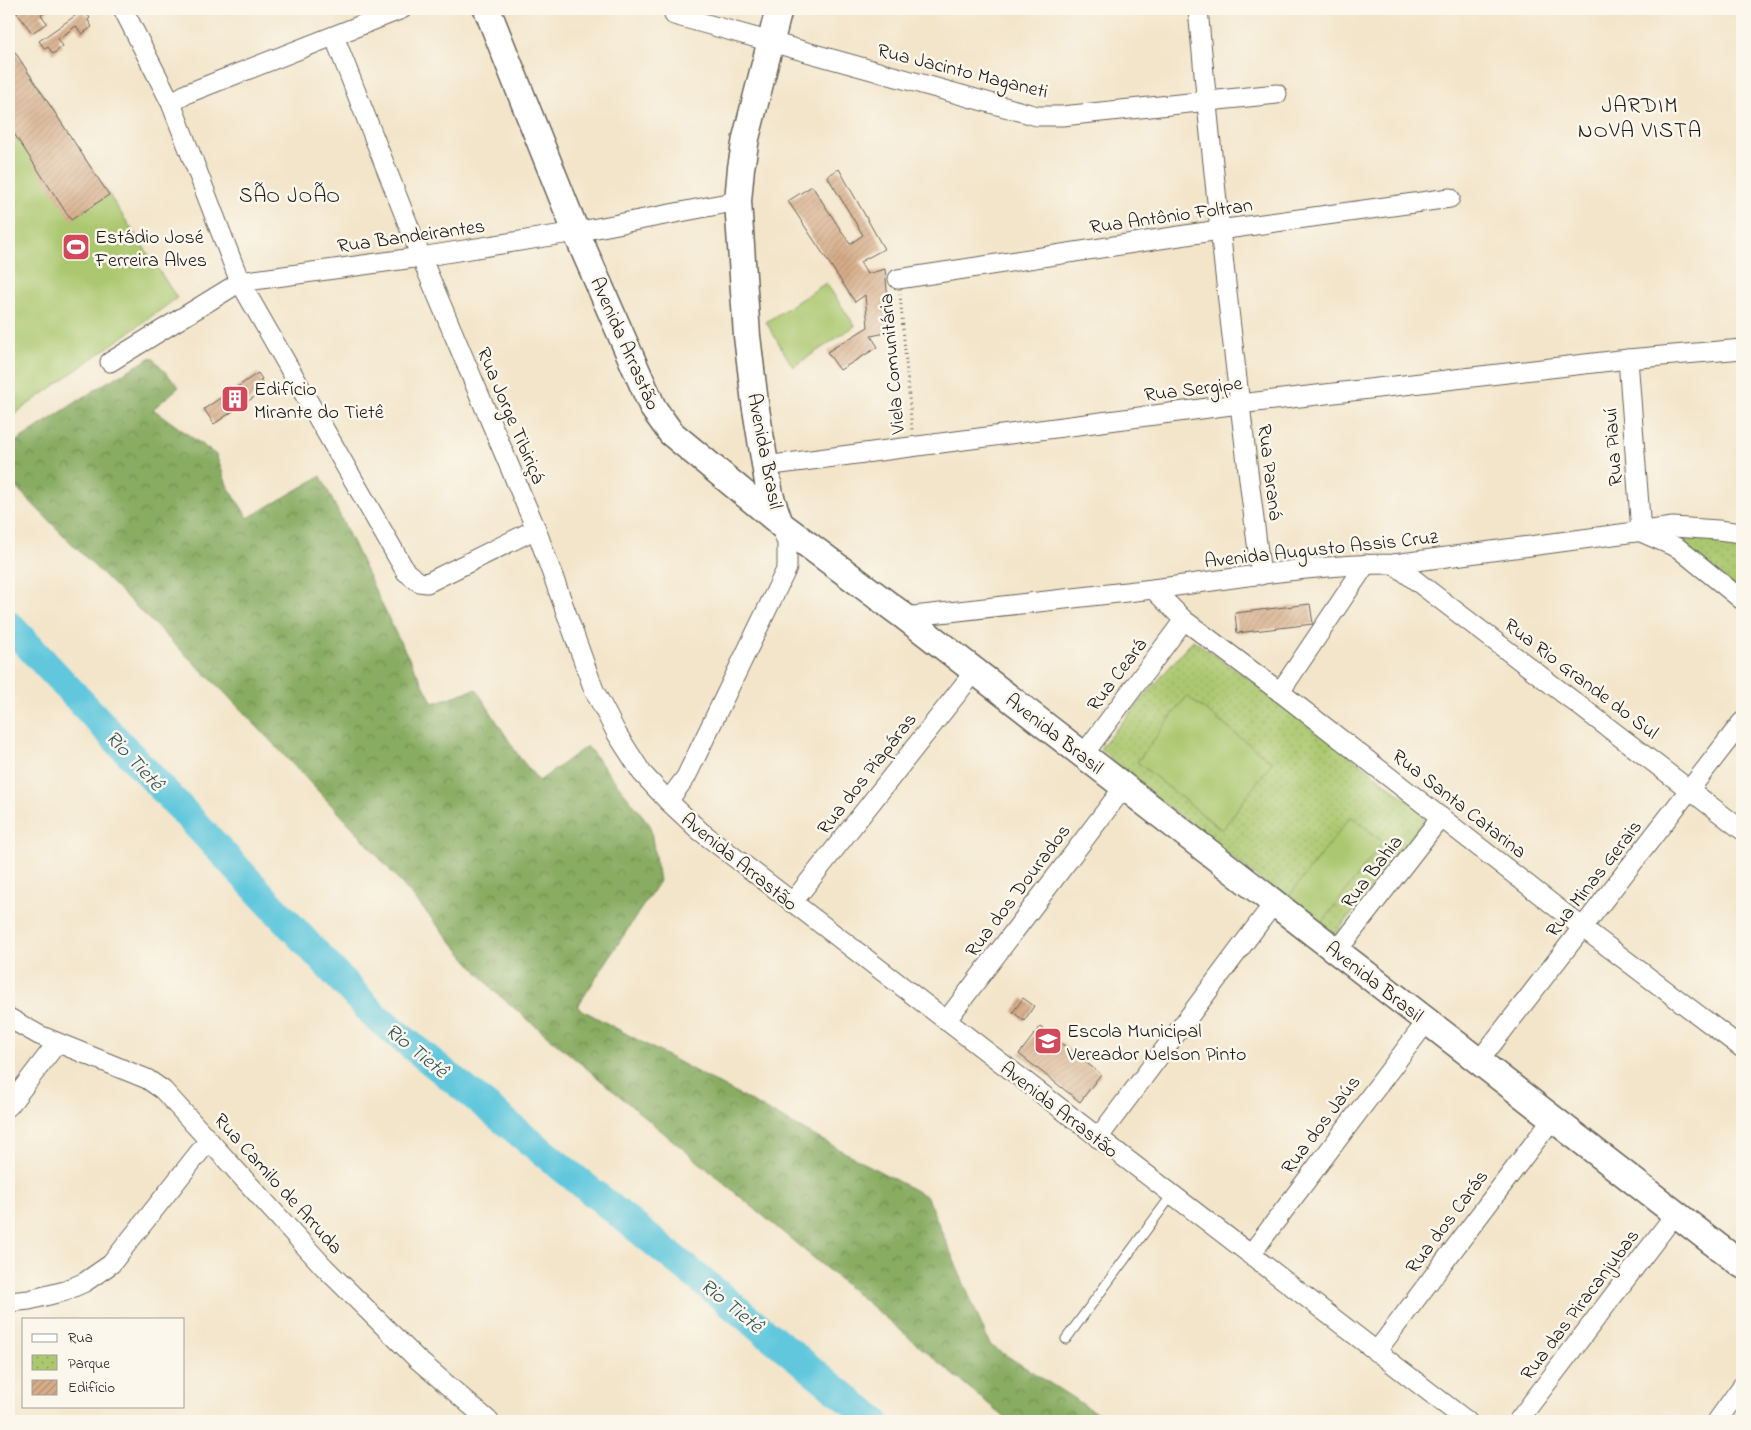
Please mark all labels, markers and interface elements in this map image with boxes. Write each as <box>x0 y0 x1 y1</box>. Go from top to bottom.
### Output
street label: Rua Jacinto Maganeti <box>874 37 1051 109</box>
district label: JARDIM NOVA VISTA <box>1578 91 1702 148</box>
district label: SÃO JOÃO <box>239 182 341 212</box>
street label: Rua Antônio Foltran <box>1088 192 1255 243</box>
street label: Rua Bandeirantes <box>336 213 487 262</box>
place label: Estádio José Ferreira Alves <box>94 224 207 276</box>
sports icon: Estádio José Ferreira Alves <box>61 232 91 262</box>
street label: Avenida Arrastão <box>581 273 666 415</box>
street label: Viela Comunitária <box>873 292 914 436</box>
street label: Rua Jorge Tibiriçá <box>467 343 551 489</box>
street label: Rua Sergipe <box>1143 370 1244 412</box>
place label: Edifício Mirante do Tietê <box>254 376 384 428</box>
building icon: Edifício Mirante do Tietê <box>220 384 250 414</box>
street label: Avenida Brasil <box>738 391 789 512</box>
street label: Rua Piauí <box>1597 407 1632 487</box>
street label: Rua Paraná <box>1248 423 1289 522</box>
street label: Avenida Augusto Assis Cruz <box>1203 524 1440 578</box>
street label: Rua Rio Grande do Sul <box>1497 612 1664 748</box>
street label: Rua Ceará <box>1081 633 1155 718</box>
street label: Avenida Brasil <box>998 687 1109 783</box>
street label: Rua dos Piapáras <box>811 707 925 842</box>
water label: Rio Tietê <box>98 724 171 800</box>
street label: Rua Santa Catarina <box>1385 743 1532 867</box>
street label: Avenida Arrastão <box>674 807 803 919</box>
street label: Rua Minas Gerais <box>1540 815 1650 944</box>
street label: Rua dos Dourados <box>959 819 1079 964</box>
street label: Rua Bahia <box>1335 830 1411 916</box>
street label: Avenida Brasil <box>1318 935 1429 1031</box>
water label: Rio Tietê <box>378 1017 455 1087</box>
place label: Escola Municipal Vereador Nelson Pinto <box>1066 1018 1246 1070</box>
school or university icon: Escola Municipal Vereador Nelson Pinto <box>1033 1026 1063 1056</box>
street label: Avenida Arrastão <box>993 1056 1124 1166</box>
street label: Rua dos Jaús <box>1275 1070 1369 1181</box>
street label: Rua Camilo de Arruda <box>206 1108 349 1262</box>
street label: Rua dos Carás <box>1399 1165 1497 1280</box>
street label: Rua das Piracanjubas <box>1514 1224 1648 1387</box>
water label: Rio Tietê <box>693 1272 770 1342</box>
legend <box>22 1318 185 1408</box>
text: Rua <box>68 1327 93 1349</box>
text: Parque <box>68 1353 110 1375</box>
text: Edifício <box>68 1377 115 1399</box>

